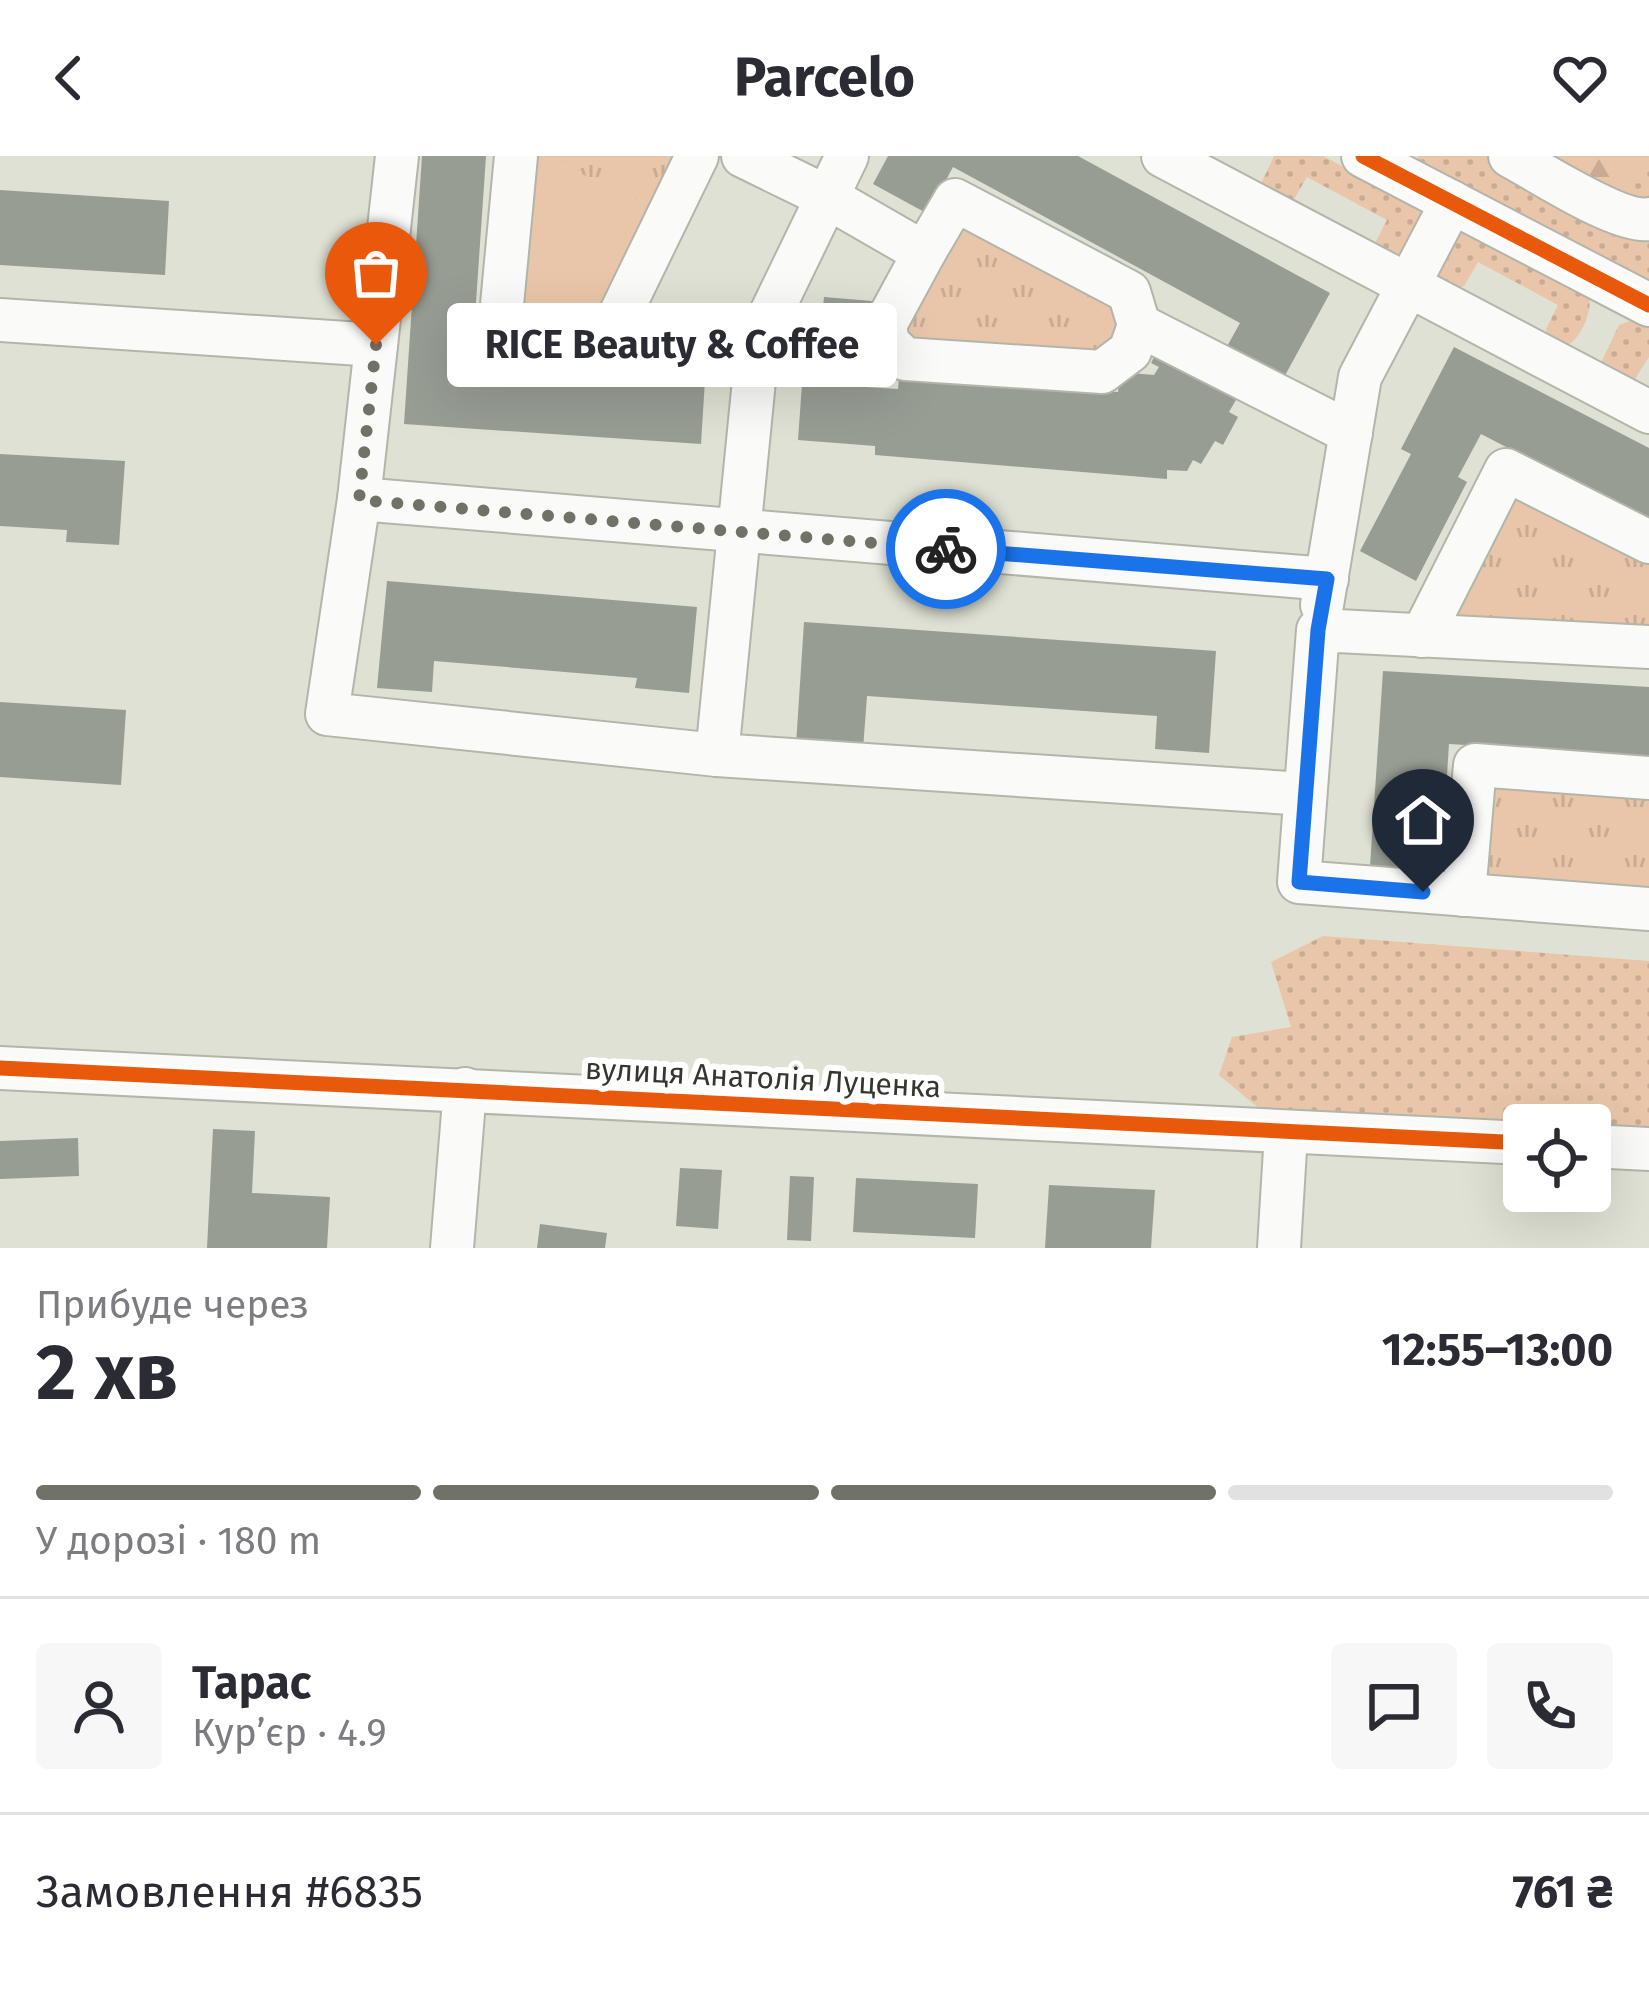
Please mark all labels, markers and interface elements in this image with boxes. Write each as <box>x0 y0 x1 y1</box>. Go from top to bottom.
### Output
icon: back <box>36 45 102 111</box>
icon: heart <box>1547 45 1613 111</box>
text: Parcelo <box>734 46 915 110</box>
pin <box>325 222 427 345</box>
icon: bag <box>343 240 409 306</box>
callout: RICE Beauty & Coffee <box>448 303 898 387</box>
text: RICE Beauty & Coffee <box>485 322 859 368</box>
courier <box>886 489 1006 609</box>
icon: bike <box>913 516 979 582</box>
pin <box>1372 769 1474 892</box>
icon: home <box>1390 787 1456 853</box>
street label: вулиця Анатолія Луценка <box>584 1051 942 1105</box>
map controls <box>1503 1104 1611 1212</box>
button: locate <box>1503 1104 1611 1212</box>
text: Прибуде через <box>36 1282 309 1328</box>
text: 12:55–13:00 <box>1382 1323 1613 1377</box>
text: 2 хв <box>36 1326 178 1420</box>
text: У дорозі · 180 m <box>36 1518 321 1564</box>
button: person <box>36 1643 162 1769</box>
button: chat <box>1331 1643 1457 1769</box>
button: phone <box>1487 1643 1613 1769</box>
text: Тарас <box>192 1656 311 1710</box>
text: Кур’єр · 4.9 <box>192 1710 387 1756</box>
text: Замовлення #6835 <box>36 1865 423 1919</box>
text: 761 ₴ <box>1512 1865 1613 1919</box>

